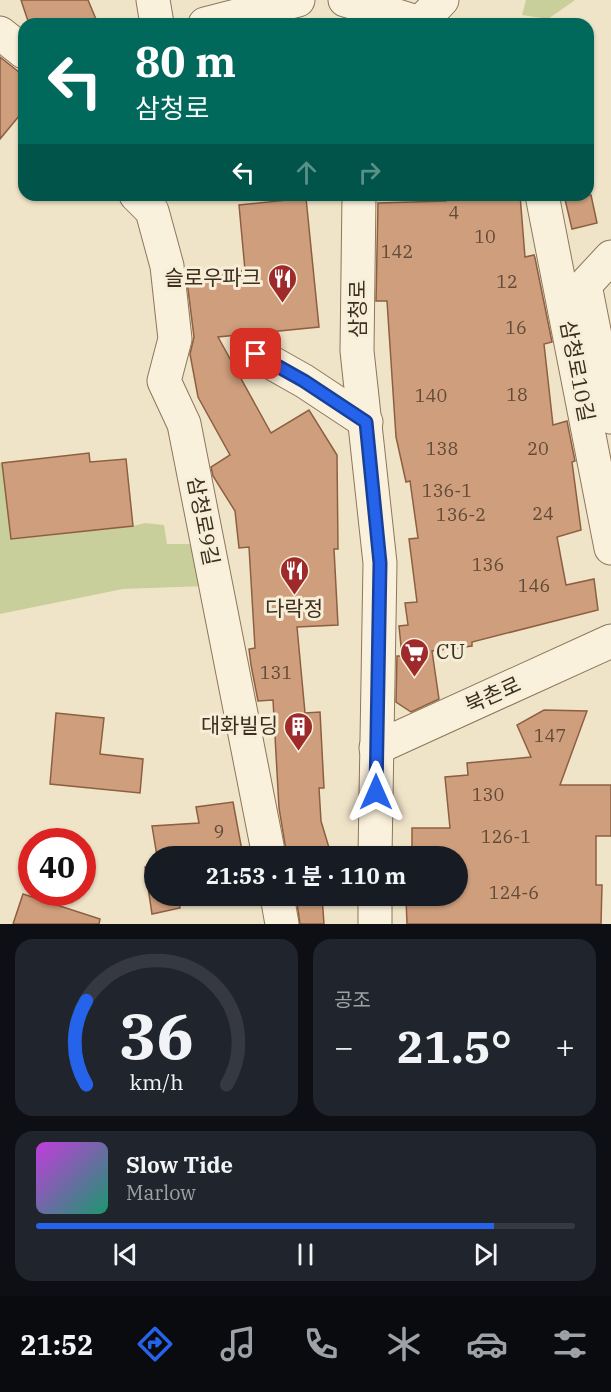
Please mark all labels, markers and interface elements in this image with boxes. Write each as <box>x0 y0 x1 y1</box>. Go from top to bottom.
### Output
text: 80 m <box>135 34 236 89</box>
icon: left <box>36 42 114 120</box>
text: 삼청로 <box>135 90 210 125</box>
icon: left <box>227 156 260 189</box>
icon: ahead <box>290 156 323 189</box>
icon: right <box>353 156 386 189</box>
house number: 4 <box>449 201 459 224</box>
house number: 10 <box>474 225 496 248</box>
house number: 142 <box>381 240 413 263</box>
restaurant icon: 슬로우파크 <box>266 262 298 304</box>
place label: 슬로우파크 <box>164 263 261 291</box>
house number: 12 <box>496 270 518 293</box>
street label: 삼청로 <box>343 280 371 338</box>
house number: 16 <box>505 316 527 339</box>
street label: 삼청로10길 <box>554 318 602 424</box>
pin <box>230 328 281 379</box>
icon: arrive <box>239 337 272 370</box>
house number: 18 <box>506 383 528 406</box>
house number: 140 <box>415 384 447 407</box>
house number: 138 <box>426 437 458 460</box>
house number: 20 <box>527 437 549 460</box>
street label: 삼청로9길 <box>182 474 226 568</box>
house number: 136-1 <box>422 479 472 502</box>
house number: 24 <box>532 502 554 525</box>
house number: 136-2 <box>436 503 486 526</box>
house number: 136 <box>472 553 504 576</box>
restaurant icon: 다락정 <box>278 554 310 596</box>
house number: 146 <box>518 574 550 597</box>
place label: 다락정 <box>265 594 323 622</box>
supermarket icon: CU <box>399 636 431 678</box>
place label: CU <box>436 637 465 665</box>
house number: 131 <box>260 661 292 684</box>
street label: 북촌로 <box>460 670 525 719</box>
building icon: 대화빌딩 <box>283 710 315 752</box>
place label: 대화빌딩 <box>201 711 278 739</box>
house number: 147 <box>534 724 566 747</box>
position arrow <box>344 760 408 824</box>
house number: 130 <box>472 783 504 806</box>
house number: 9 <box>214 820 224 843</box>
house number: 126-1 <box>481 825 531 848</box>
speed limit sign: 40 <box>18 828 96 906</box>
text: 21:53 · 1 분 · 110 m <box>206 861 406 890</box>
house number: 124-6 <box>489 881 539 904</box>
text: 공조 <box>334 986 371 1013</box>
text: 36 <box>119 995 194 1076</box>
text: 21.5° <box>397 1017 512 1075</box>
text: − <box>334 1025 354 1068</box>
text: + <box>555 1025 575 1068</box>
text: km/h <box>129 1068 184 1096</box>
text: Slow Tide <box>126 1150 233 1179</box>
text: Marlow <box>126 1179 196 1206</box>
icon: previous <box>109 1238 142 1271</box>
icon: pause <box>289 1238 322 1271</box>
icon: next <box>469 1238 502 1271</box>
icon: directions <box>134 1323 176 1365</box>
icon: music <box>217 1323 259 1365</box>
icon: phone <box>300 1323 342 1365</box>
icon: climate <box>383 1323 425 1365</box>
icon: car <box>466 1323 508 1365</box>
icon: filters <box>549 1323 591 1365</box>
text: 21:52 <box>20 1327 93 1362</box>

